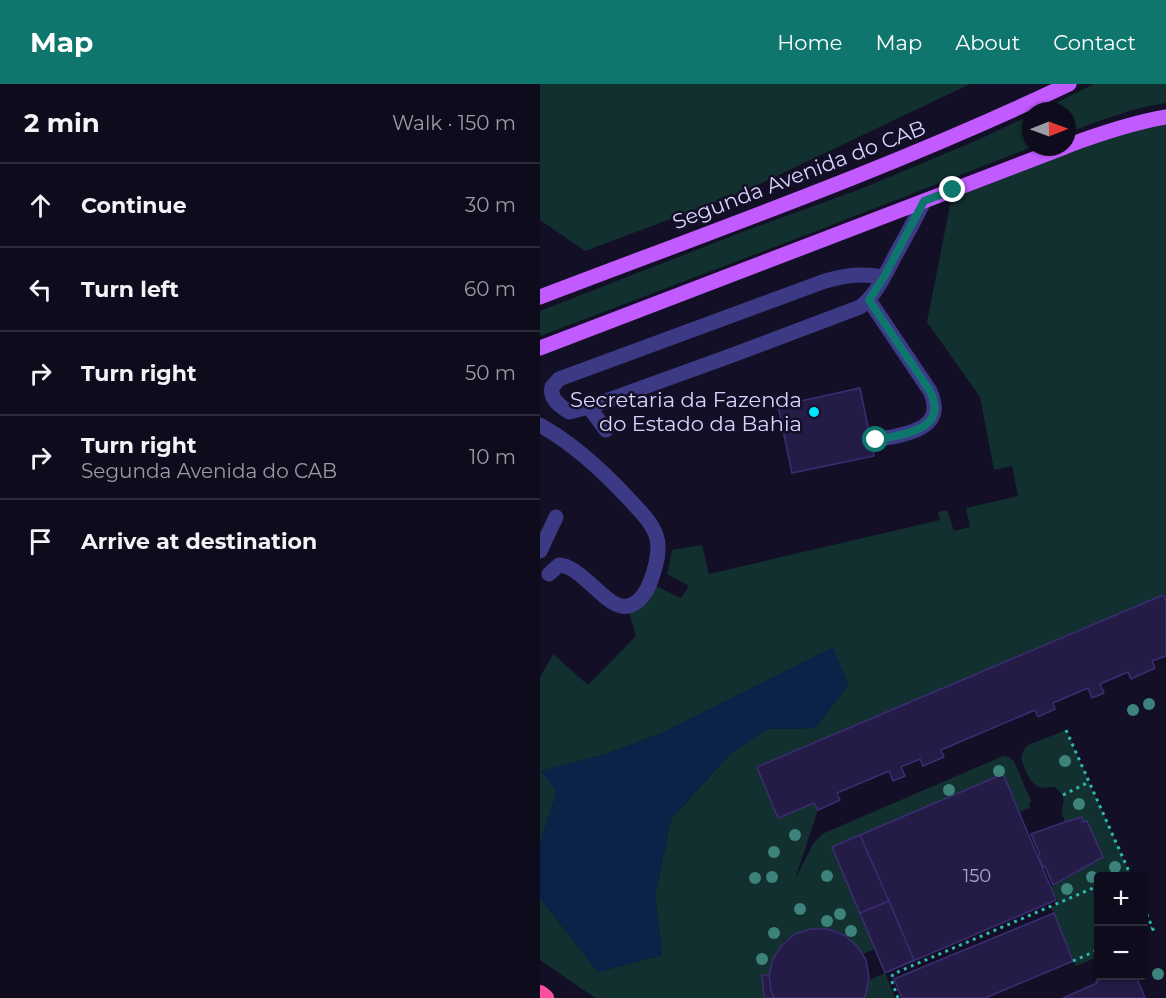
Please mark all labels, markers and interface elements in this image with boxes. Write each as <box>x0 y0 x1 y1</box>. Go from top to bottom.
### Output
text: Map <box>30 25 93 59</box>
text: Home <box>777 30 842 55</box>
text: Map <box>875 30 922 55</box>
text: About <box>955 30 1020 55</box>
text: Contact <box>1053 30 1136 55</box>
north arrow <box>1022 102 1076 156</box>
text: 2 min <box>24 107 100 139</box>
text: Walk · 150 m <box>392 111 516 135</box>
street label: Segunda Avenida do CAB <box>669 115 929 234</box>
route end <box>939 176 965 202</box>
icon: ahead <box>24 189 57 222</box>
text: Continue <box>81 192 187 219</box>
text: 30 m <box>465 193 516 217</box>
icon: left <box>24 273 57 306</box>
text: Turn left <box>81 276 179 303</box>
text: 60 m <box>464 277 516 301</box>
icon: right <box>24 357 57 390</box>
text: Turn right <box>81 360 196 387</box>
text: 50 m <box>465 361 516 385</box>
place label: Secretaria da Fazenda do Estado da Bahia <box>570 387 802 436</box>
marker: Secretaria da Fazenda do Estado da Bahia <box>807 405 821 419</box>
route start <box>862 426 888 452</box>
text: Turn right <box>81 432 196 459</box>
icon: right <box>24 441 57 474</box>
text: 10 m <box>469 445 516 469</box>
text: Segunda Avenida do CAB <box>81 459 337 483</box>
icon: arrive <box>24 525 57 558</box>
text: Arrive at destination <box>81 528 317 555</box>
house number: 150 <box>963 865 991 887</box>
map controls <box>1094 872 1148 980</box>
button: + <box>1094 872 1148 926</box>
button: − <box>1094 926 1148 980</box>

